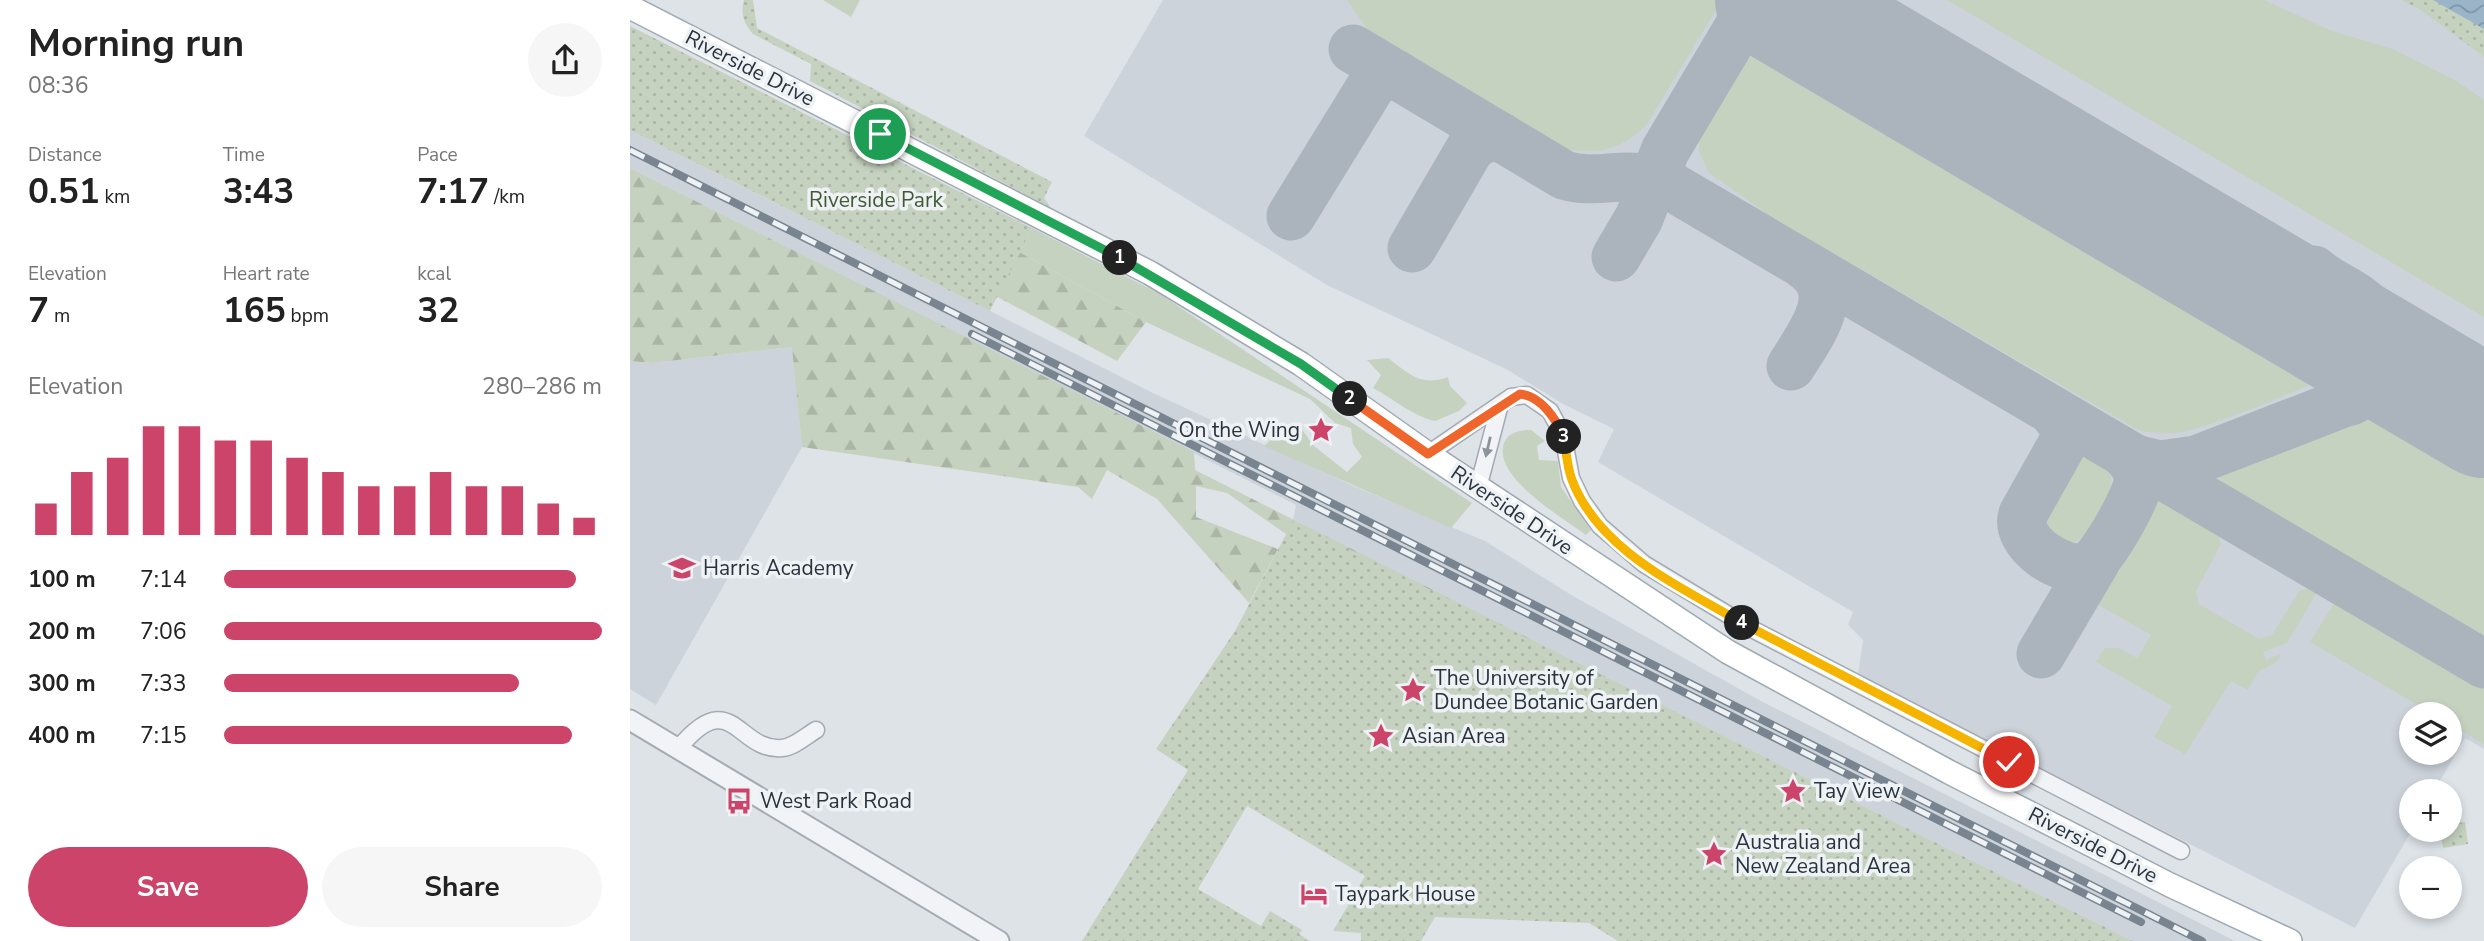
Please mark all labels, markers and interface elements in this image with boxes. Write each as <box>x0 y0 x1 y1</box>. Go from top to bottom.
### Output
text: Morning run <box>28 18 244 69</box>
button: share <box>528 23 602 97</box>
street label: Riverside Drive <box>680 23 820 113</box>
text: 08:36 <box>28 70 88 101</box>
pin <box>850 104 910 164</box>
icon: arrive <box>861 115 899 153</box>
text: Distance <box>28 142 102 168</box>
text: Time <box>223 142 265 168</box>
text: Pace <box>417 142 458 168</box>
text: 0.51 <box>28 168 100 215</box>
text: 3:43 <box>223 168 294 215</box>
text: 7:17 <box>417 168 489 215</box>
text: km <box>100 184 130 210</box>
text: /km <box>489 184 525 210</box>
park label: Riverside Park <box>809 186 943 214</box>
pin: 1 <box>1102 240 1138 276</box>
text: 1 <box>1114 244 1125 270</box>
text: Elevation <box>28 261 107 287</box>
text: Heart rate <box>223 261 310 287</box>
text: kcal <box>417 261 451 287</box>
text: 7 <box>28 287 49 334</box>
text: 165 <box>223 287 286 334</box>
text: 32 <box>417 287 459 334</box>
text: m <box>49 303 70 329</box>
text: bpm <box>286 303 329 329</box>
text: Elevation <box>28 371 123 402</box>
text: 280–286 m <box>482 371 602 402</box>
pin: 2 <box>1332 382 1368 416</box>
text: 2 <box>1344 385 1355 411</box>
place icon: On the Wing <box>1306 415 1336 445</box>
place label: On the Wing <box>1178 416 1300 444</box>
pin: 3 <box>1546 420 1581 454</box>
text: 3 <box>1558 423 1569 449</box>
one-way arrow <box>1482 436 1493 458</box>
street label: Riverside Drive <box>1445 459 1579 561</box>
school or university icon: Harris Academy <box>667 553 697 583</box>
place label: Harris Academy <box>703 554 854 582</box>
text: 100 m <box>28 564 96 595</box>
text: 7:14 <box>140 564 187 595</box>
pin: 4 <box>1724 606 1760 640</box>
text: 4 <box>1736 609 1747 635</box>
text: 200 m <box>28 616 96 647</box>
text: 7:06 <box>140 616 187 647</box>
place label: The University of Dundee Botanic Garden <box>1434 664 1659 716</box>
text: 300 m <box>28 668 96 699</box>
text: 7:33 <box>140 668 187 699</box>
place icon: The University of Dundee Botanic Garden <box>1398 675 1428 705</box>
map controls <box>2399 702 2462 919</box>
button: layers <box>2399 702 2462 765</box>
text: 400 m <box>28 720 96 751</box>
text: 7:15 <box>140 720 187 751</box>
place icon: Asian Area <box>1366 721 1396 751</box>
place label: Asian Area <box>1402 722 1506 750</box>
pin <box>1979 732 2039 792</box>
icon: check <box>1990 743 2028 781</box>
place icon: Tay View <box>1778 776 1808 806</box>
place label: Tay View <box>1814 777 1901 805</box>
button: + <box>2399 779 2462 842</box>
bus stop icon: West Park Road <box>724 786 754 816</box>
place label: West Park Road <box>760 787 912 815</box>
street label: Riverside Drive <box>2023 800 2163 890</box>
place label: Australia and New Zealand Area <box>1735 828 1911 880</box>
place icon: Australia and New Zealand Area <box>1699 839 1729 869</box>
button: Save <box>28 847 308 927</box>
button: Share <box>322 847 602 927</box>
button: − <box>2399 856 2462 919</box>
hotel icon: Taypark House <box>1299 879 1329 909</box>
place label: Taypark House <box>1335 880 1475 908</box>

